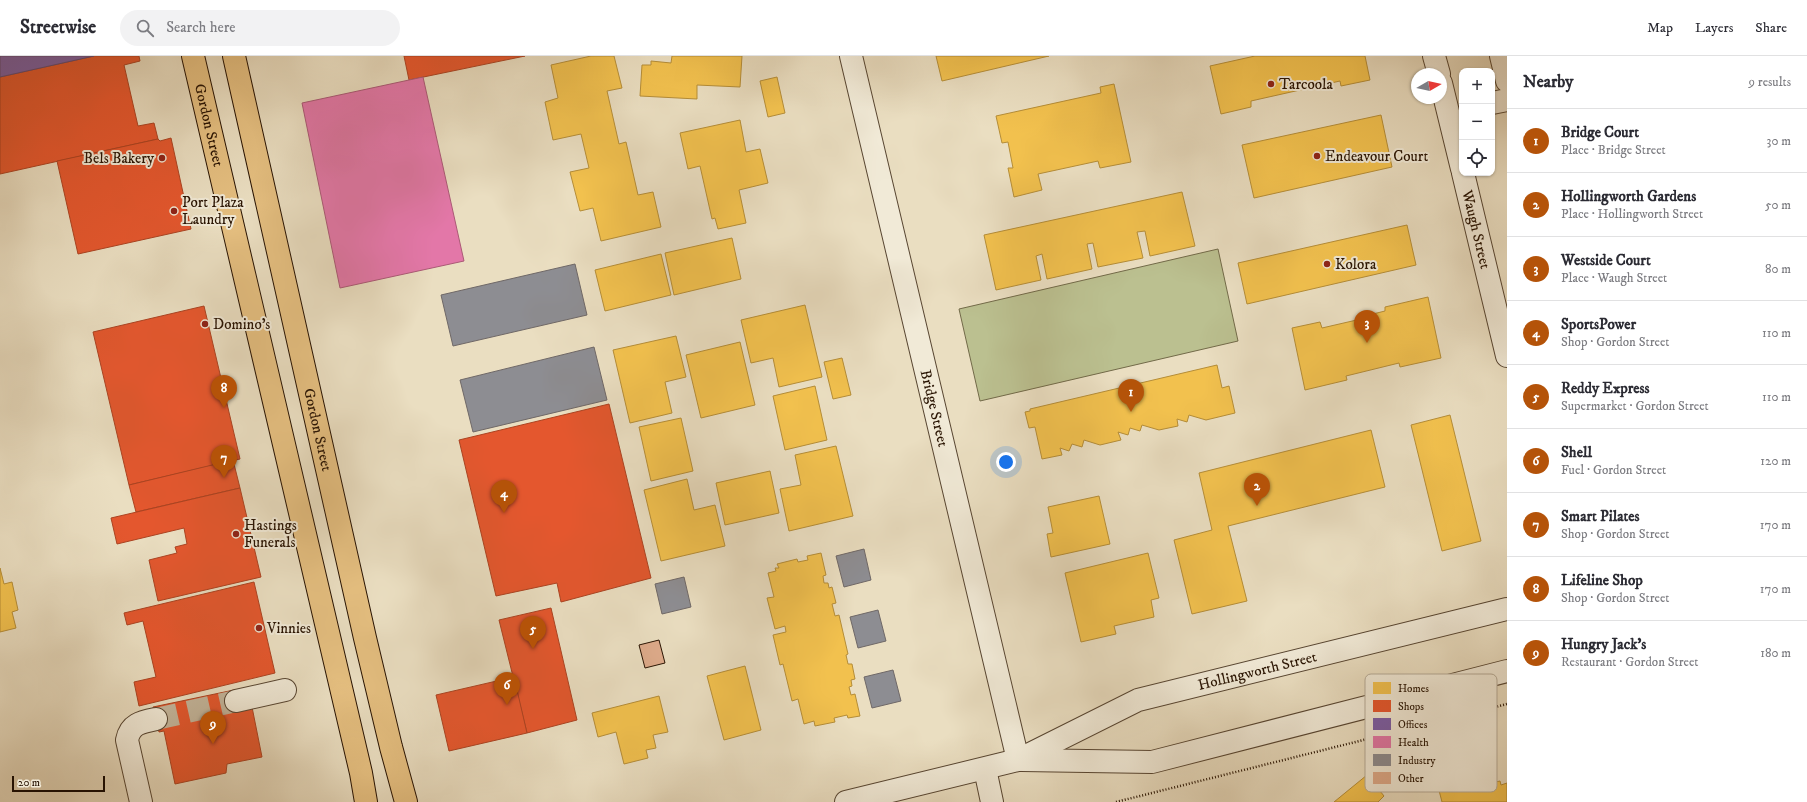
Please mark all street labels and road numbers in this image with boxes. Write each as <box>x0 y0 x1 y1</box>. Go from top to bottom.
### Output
street label: Gordon Street <box>190 82 228 169</box>
street label: Waugh Street <box>1457 187 1495 271</box>
street label: Bridge Street <box>916 368 952 449</box>
street label: Gordon Street <box>299 386 336 473</box>
street label: Hollingworth Street <box>1196 647 1319 695</box>

